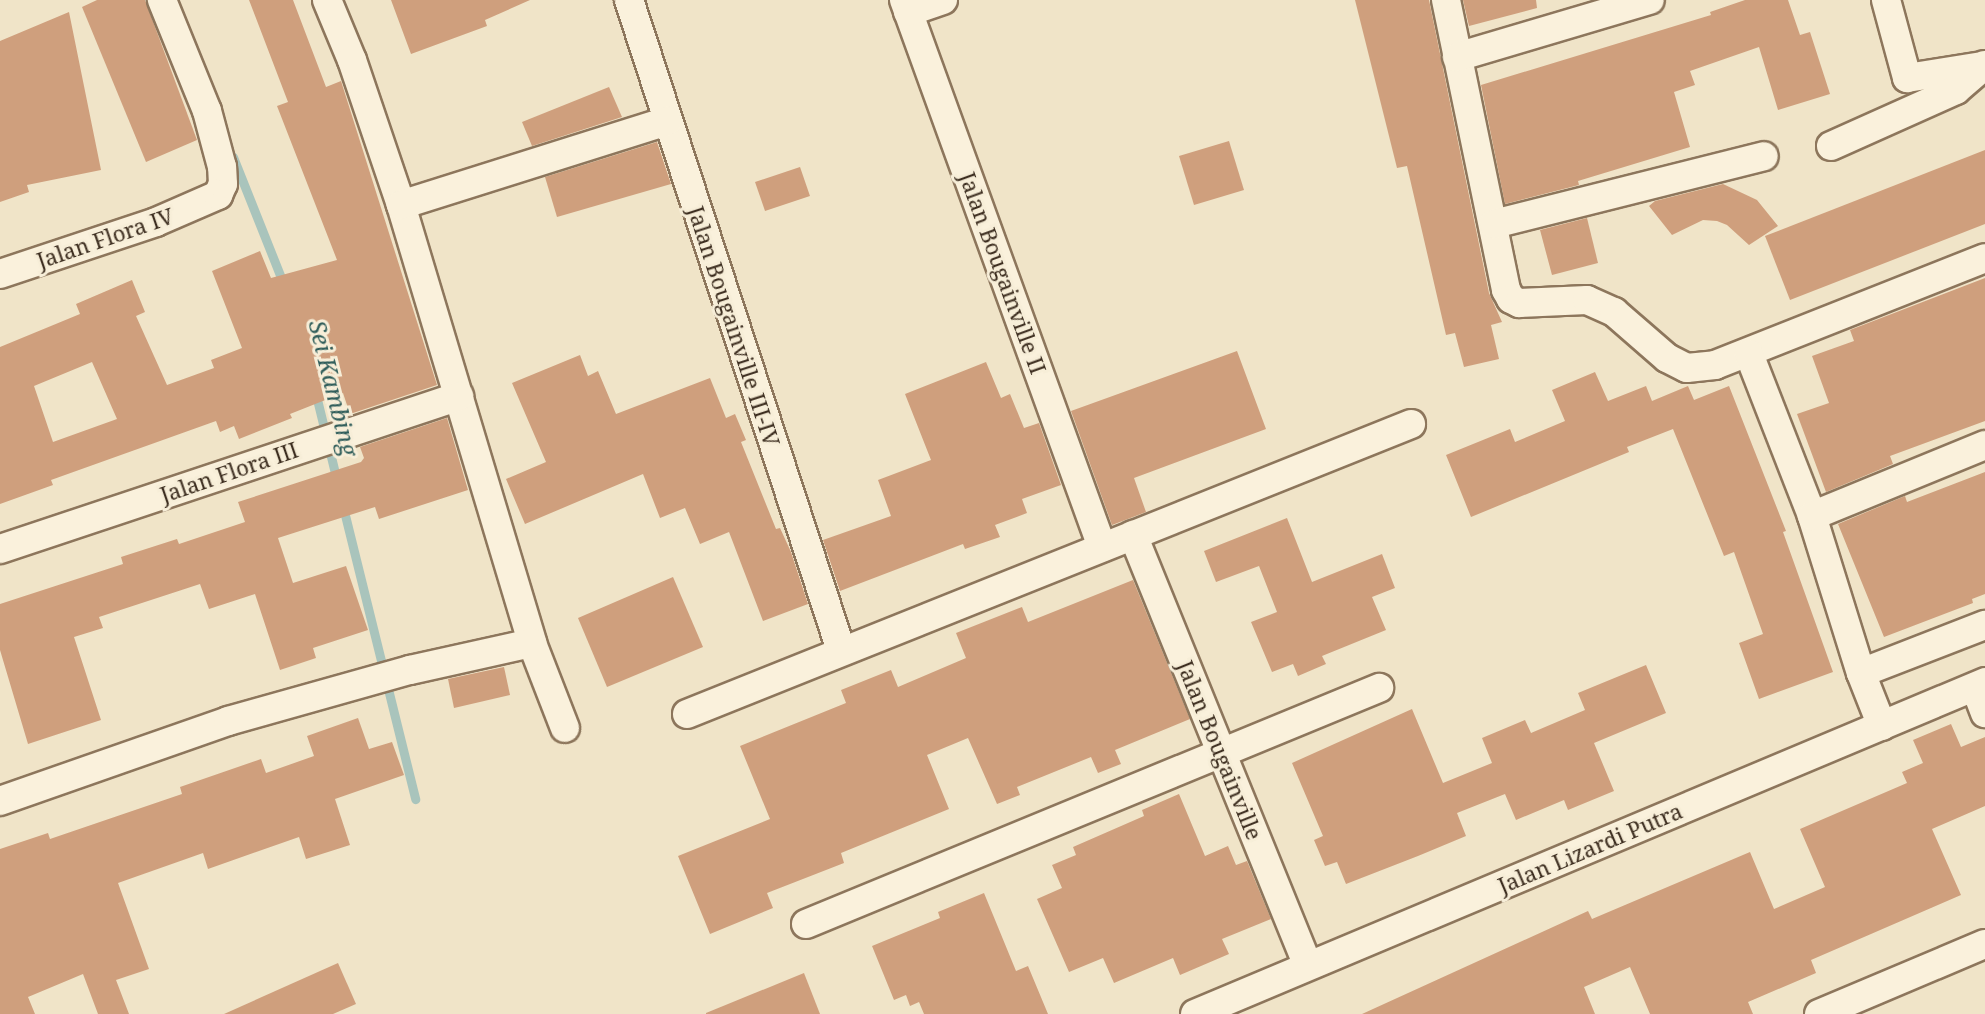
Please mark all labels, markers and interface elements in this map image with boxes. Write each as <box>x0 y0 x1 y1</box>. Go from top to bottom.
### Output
street label: Jalan Bougainville II <box>954 168 1052 378</box>
street label: Jalan Flora IV <box>33 202 177 274</box>
street label: Jalan Bougainville III-IV <box>683 203 785 449</box>
water label: Sei Kambing <box>303 317 365 459</box>
street label: Jalan Flora III <box>157 436 301 508</box>
street label: Jalan Bougainville <box>1172 656 1268 844</box>
street label: Jalan Lizardi Putra <box>1494 797 1686 899</box>

